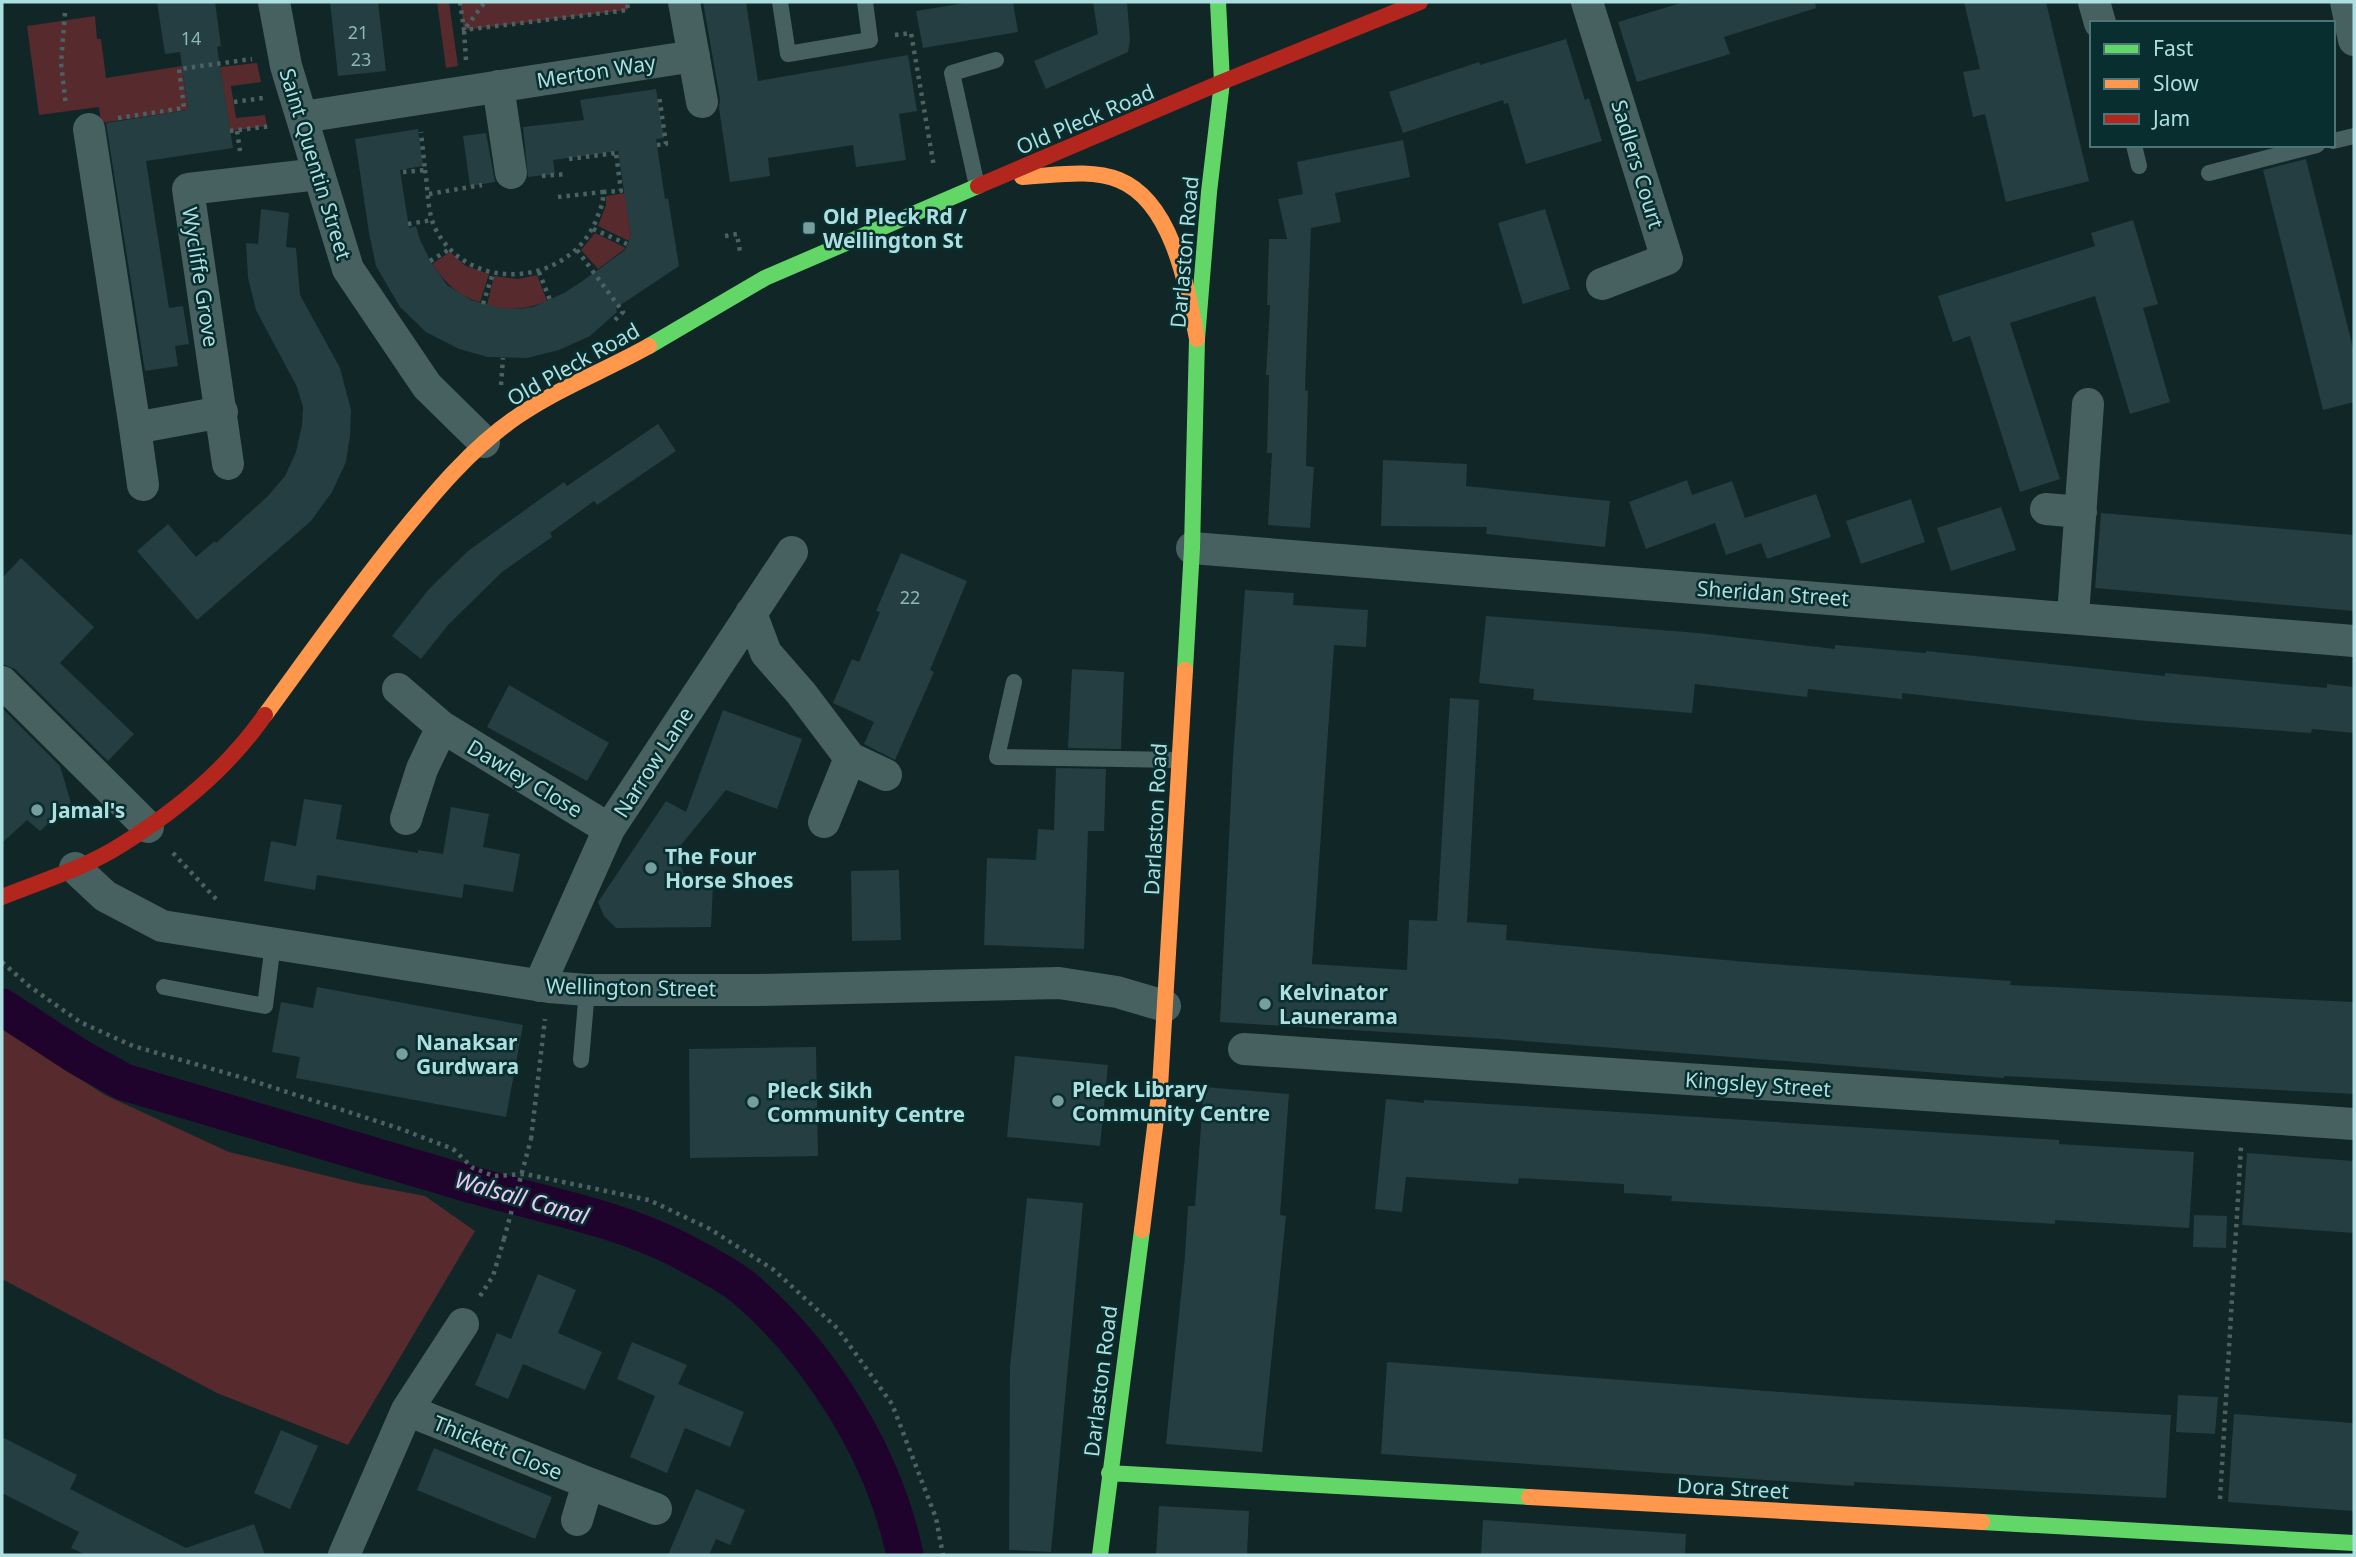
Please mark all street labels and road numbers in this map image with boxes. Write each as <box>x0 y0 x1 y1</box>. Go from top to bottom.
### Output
street label: Merton Way <box>535 48 658 94</box>
street label: Saint Quentin Street <box>274 65 359 264</box>
street label: Old Pleck Road <box>1012 77 1158 161</box>
street label: Sadlers Court <box>1605 96 1671 232</box>
street label: Darlaston Road <box>1163 175 1205 329</box>
street label: Wycliffe Grove <box>176 205 226 349</box>
street label: Old Pleck Road <box>502 316 644 412</box>
street label: Sheridan Street <box>1696 574 1850 612</box>
street label: Narrow Lane <box>607 701 699 823</box>
street label: Dawley Close <box>462 733 588 823</box>
street label: Darlaston Road <box>1137 742 1173 896</box>
street label: Wellington Street <box>546 972 717 1002</box>
street label: Kingsley Street <box>1684 1065 1832 1103</box>
street label: Darlaston Road <box>1077 1304 1123 1458</box>
street label: Thickett Close <box>429 1408 567 1486</box>
street label: Dora Street <box>1676 1471 1790 1505</box>

